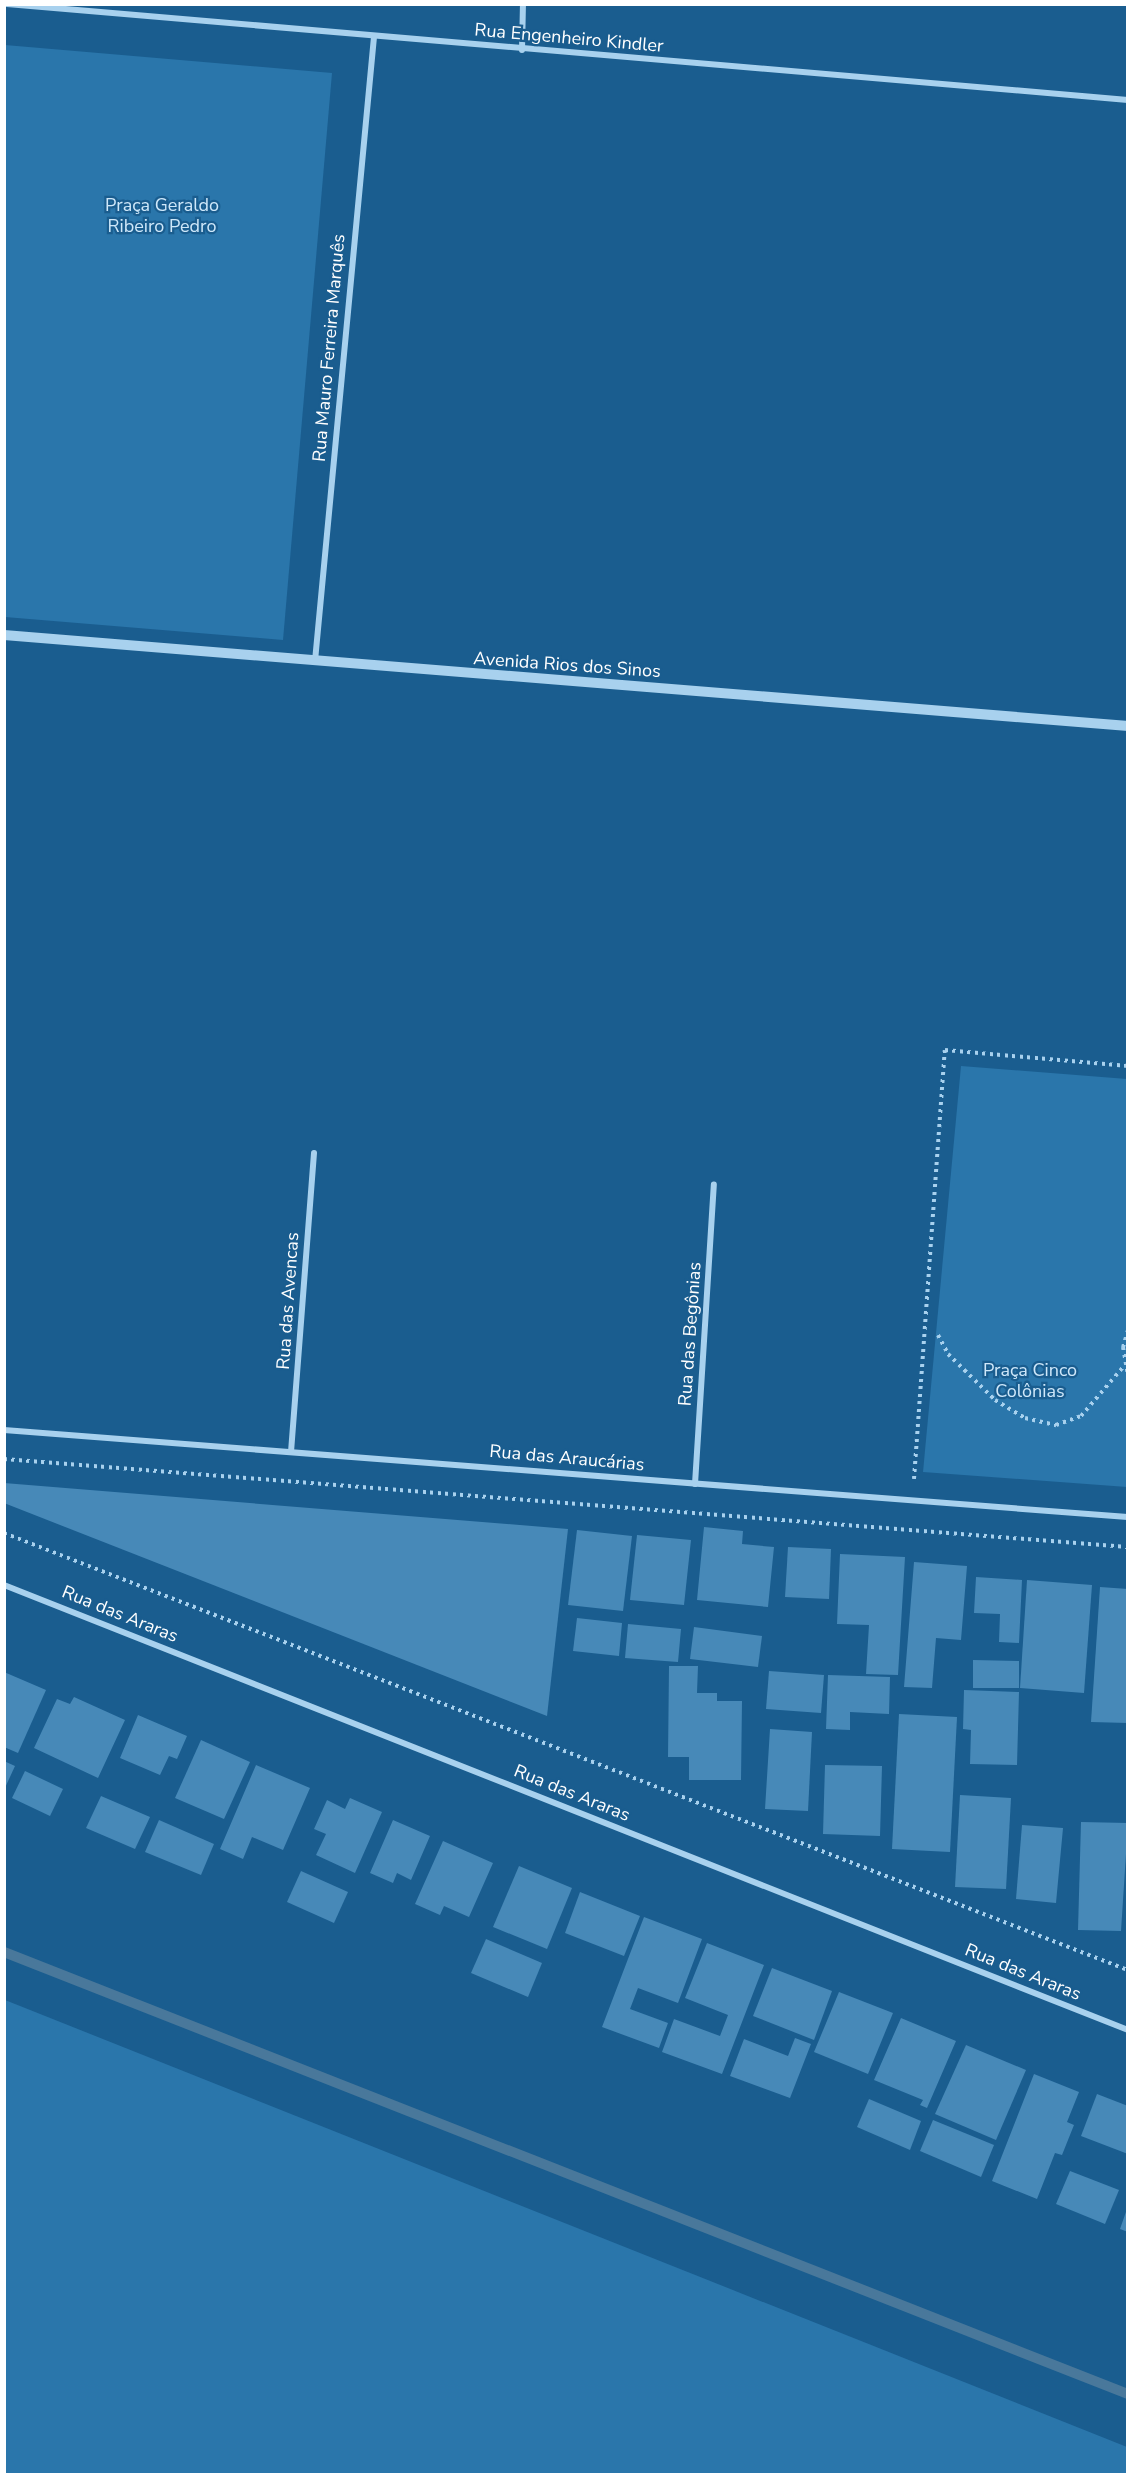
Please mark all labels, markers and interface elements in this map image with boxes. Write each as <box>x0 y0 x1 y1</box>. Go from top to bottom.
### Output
street label: Rua Engenheiro Kindler <box>474 19 664 57</box>
park label: Praça Geraldo Ribeiro Pedro <box>105 195 219 238</box>
street label: Rua Mauro Ferreira Marquês <box>308 233 350 463</box>
street label: Avenida Rios dos Sinos <box>473 648 661 682</box>
street label: Rua das Avencas <box>272 1232 304 1370</box>
street label: Rua das Begônias <box>674 1261 706 1407</box>
park label: Praça Cinco Colônias <box>983 1360 1077 1402</box>
street label: Rua das Araucárias <box>489 1440 645 1476</box>
street label: Rua das Araras <box>59 1581 181 1647</box>
street label: Rua das Araras <box>511 1760 633 1826</box>
street label: Rua das Araras <box>962 1939 1084 2005</box>

